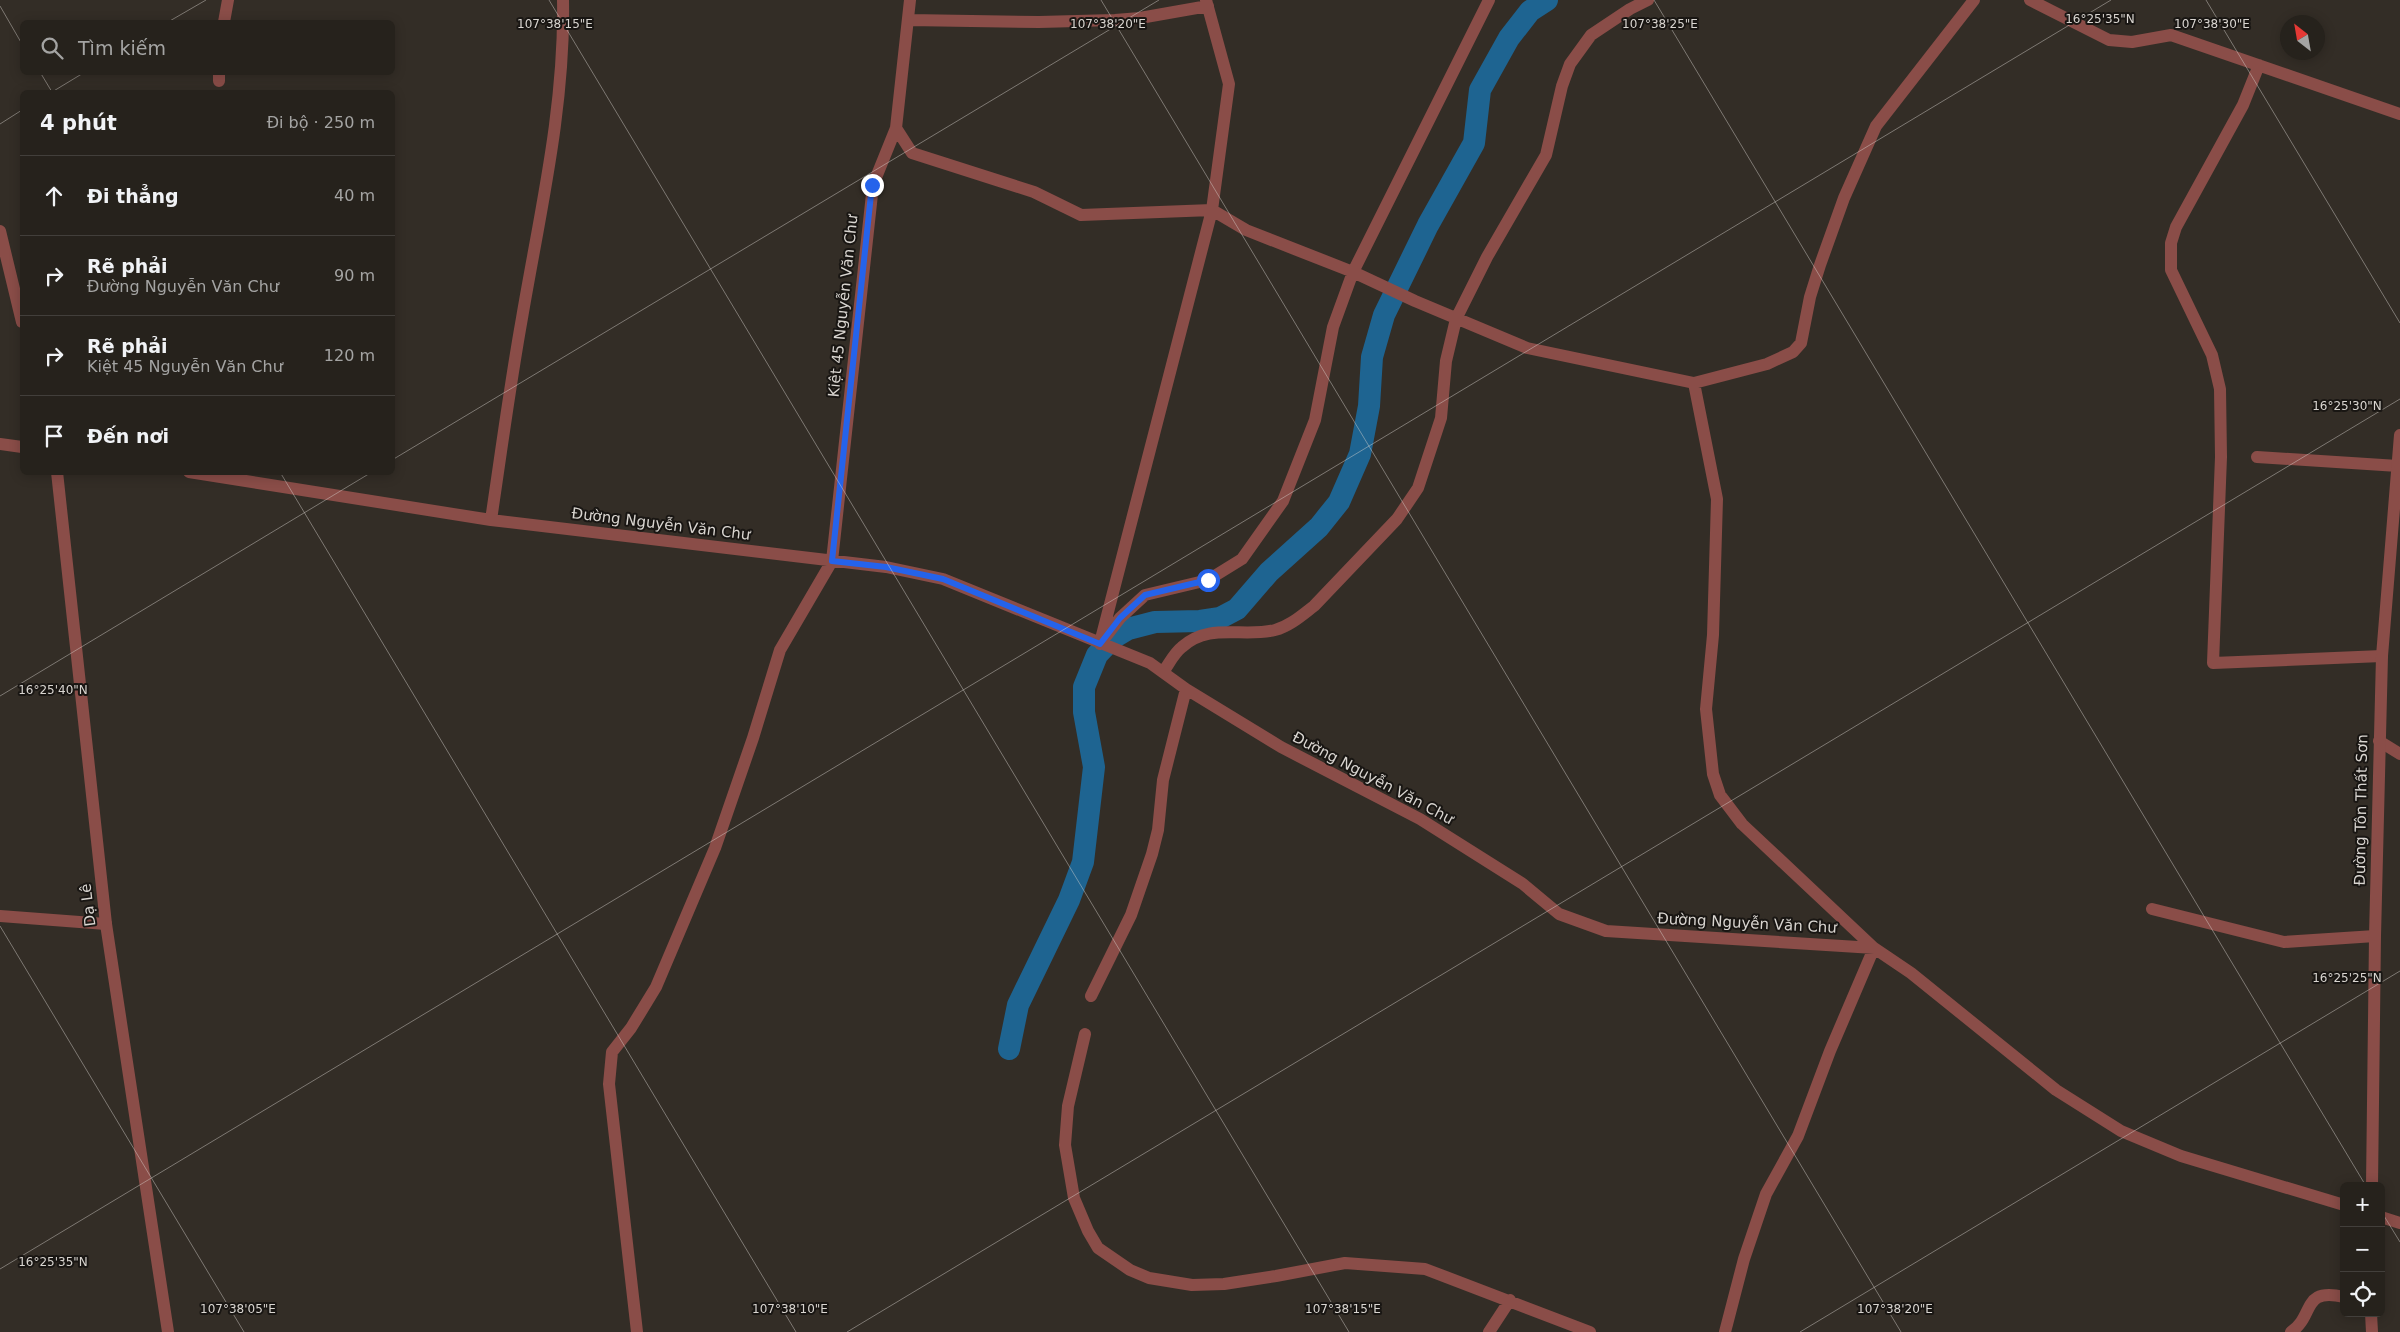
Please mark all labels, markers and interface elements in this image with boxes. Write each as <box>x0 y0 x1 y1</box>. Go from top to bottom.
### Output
text: 16°25'35"N <box>2065 12 2135 26</box>
north arrow <box>2280 15 2325 60</box>
text: 107°38'15"E <box>517 17 593 31</box>
text: 107°38'20"E <box>1070 17 1146 31</box>
text: 107°38'25"E <box>1622 17 1698 31</box>
text: 107°38'30"E <box>2174 17 2250 31</box>
search box <box>20 20 395 75</box>
icon: search <box>38 34 66 62</box>
text: Tìm kiếm <box>78 37 166 59</box>
text: 4 phút <box>40 111 117 135</box>
text: Đi bộ · 250 m <box>267 113 375 132</box>
route end <box>861 174 884 197</box>
icon: ahead <box>40 182 68 210</box>
text: Đi thẳng <box>87 185 179 207</box>
text: 40 m <box>334 186 375 205</box>
street label: Kiệt 45 Nguyễn Văn Chư <box>824 212 862 398</box>
text: Rẽ phải <box>87 255 168 277</box>
icon: right <box>40 262 68 290</box>
text: 90 m <box>334 266 375 285</box>
text: Đường Nguyễn Văn Chư <box>87 277 279 296</box>
text: Rẽ phải <box>87 335 168 357</box>
icon: right <box>40 342 68 370</box>
text: 120 m <box>324 346 375 365</box>
text: Kiệt 45 Nguyễn Văn Chư <box>87 357 283 376</box>
text: 16°25'30"N <box>2312 399 2382 413</box>
icon: arrive <box>40 422 68 450</box>
text: Đến nơi <box>87 425 169 447</box>
street label: Đường Nguyễn Văn Chư <box>571 504 753 544</box>
route start <box>1197 569 1220 592</box>
text: 16°25'40"N <box>18 683 88 697</box>
street label: Đường Nguyễn Văn Chư <box>1289 728 1458 829</box>
street label: Đường Tôn Thất Sơn <box>2351 734 2371 886</box>
street label: Dạ Lê <box>76 883 100 927</box>
street label: Đường Nguyễn Văn Chư <box>1657 909 1839 937</box>
text: 16°25'25"N <box>2312 971 2382 985</box>
map controls <box>2340 1182 2385 1317</box>
button: + <box>2340 1182 2385 1227</box>
button: − <box>2340 1227 2385 1272</box>
text: 16°25'35"N <box>18 1255 88 1269</box>
button: locate <box>2340 1272 2385 1317</box>
text: 107°38'05"E <box>200 1302 276 1316</box>
text: 107°38'10"E <box>752 1302 828 1316</box>
text: 107°38'15"E <box>1305 1302 1381 1316</box>
text: 107°38'20"E <box>1857 1302 1933 1316</box>

